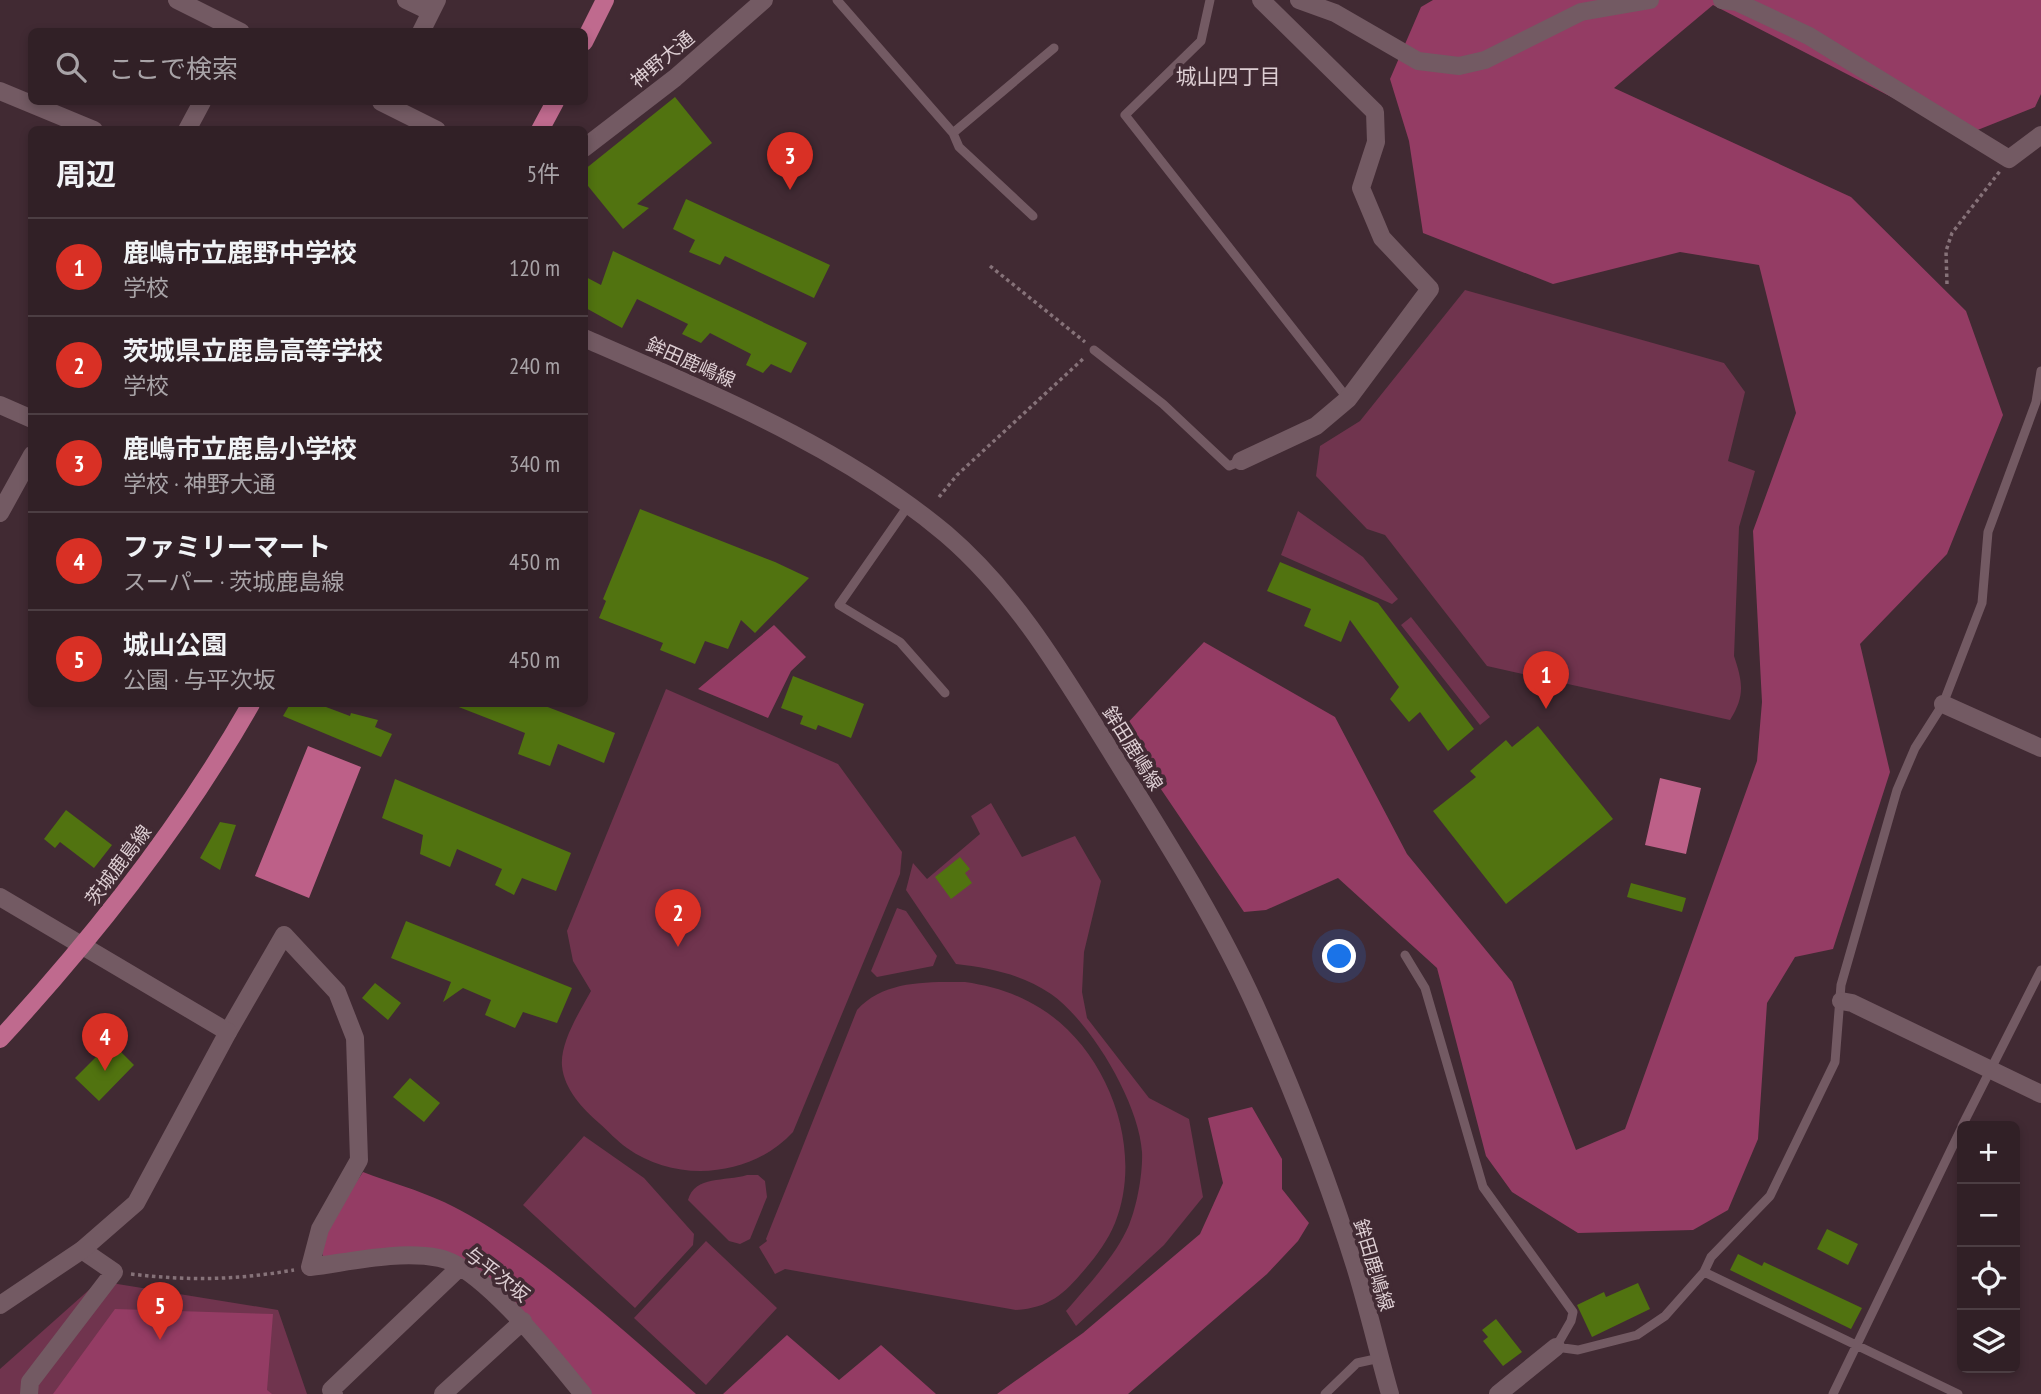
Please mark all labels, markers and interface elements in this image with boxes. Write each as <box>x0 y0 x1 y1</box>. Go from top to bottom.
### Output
street label: 神野大通 <box>625 25 699 93</box>
search box <box>28 28 588 105</box>
icon: search <box>52 48 90 86</box>
text: ここで検索 <box>108 52 238 85</box>
district label: 城山四丁目 <box>1176 63 1281 90</box>
pin: 3 <box>767 132 813 190</box>
text: 周辺 <box>56 154 116 193</box>
text: 5件 <box>527 159 560 188</box>
text: 鹿嶋市立鹿野中学校 <box>123 236 357 269</box>
text: 1 <box>74 253 85 282</box>
text: 120 m <box>509 253 560 282</box>
text: 学校 <box>123 273 169 302</box>
street label: 鉾田鹿嶋線 <box>643 332 739 392</box>
text: 茨城県立鹿島高等学校 <box>123 334 383 367</box>
text: 2 <box>74 351 85 380</box>
text: 240 m <box>509 351 560 380</box>
text: 学校 <box>123 371 169 400</box>
text: 鹿嶋市立鹿島小学校 <box>123 432 357 465</box>
text: 3 <box>74 449 85 478</box>
text: 340 m <box>509 449 560 478</box>
text: 学校 · 神野大通 <box>123 469 276 498</box>
text: ファミリーマート <box>123 530 331 563</box>
text: 4 <box>74 547 85 576</box>
text: 450 m <box>509 547 560 576</box>
text: スーパー · 茨城鹿島線 <box>123 567 344 596</box>
text: 城山公園 <box>123 628 227 661</box>
text: 5 <box>74 645 85 674</box>
text: 450 m <box>509 645 560 674</box>
pin: 1 <box>1523 651 1569 709</box>
text: 公園 · 与平次坂 <box>123 665 276 694</box>
street label: 鉾田鹿嶋線 <box>1098 701 1168 795</box>
street label: 茨城鹿島線 <box>80 820 156 910</box>
pin: 2 <box>655 889 701 947</box>
your location <box>1322 939 1356 973</box>
pin: 4 <box>82 1013 128 1071</box>
map controls <box>1957 1121 2020 1373</box>
button: + <box>1957 1121 2020 1184</box>
button: − <box>1957 1184 2020 1247</box>
street label: 鉾田鹿嶋線 <box>1349 1216 1399 1314</box>
street label: 与平次坂 <box>460 1241 534 1307</box>
button: locate <box>1957 1247 2020 1310</box>
pin: 5 <box>137 1282 183 1340</box>
button: layers <box>1957 1310 2020 1373</box>

